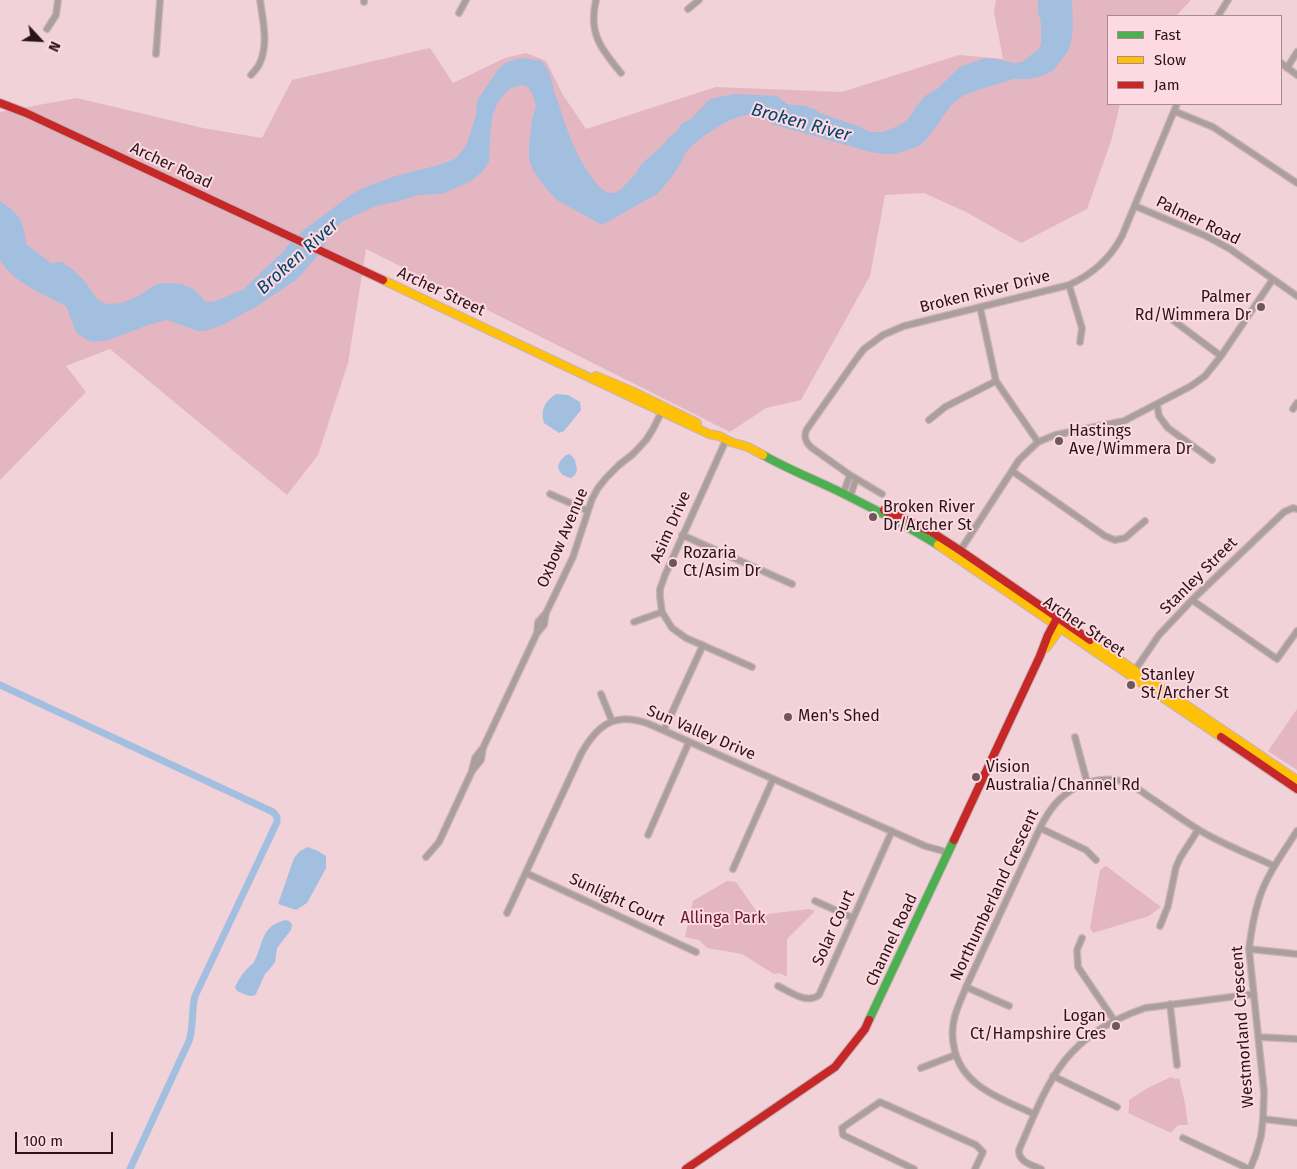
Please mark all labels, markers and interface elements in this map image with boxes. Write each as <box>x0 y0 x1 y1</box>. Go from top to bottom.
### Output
north arrow <box>15 15 65 65</box>
legend <box>1107 15 1282 105</box>
text: Fast <box>1154 26 1181 44</box>
text: N <box>44 39 64 54</box>
text: Slow <box>1154 51 1186 69</box>
text: Jam <box>1154 76 1180 94</box>
water label: Broken River <box>749 99 853 147</box>
street label: Archer Road <box>127 139 215 193</box>
street label: Palmer Road <box>1153 192 1243 250</box>
water label: Broken River <box>253 215 343 299</box>
street label: Archer Street <box>394 263 488 321</box>
street label: Broken River Drive <box>918 266 1052 318</box>
place label: Palmer Rd/Wimmera Dr <box>1135 288 1251 326</box>
marker: Palmer Rd/Wimmera Dr <box>1255 301 1267 313</box>
place label: Hastings Ave/Wimmera Dr <box>1069 422 1192 460</box>
marker: Hastings Ave/Wimmera Dr <box>1053 435 1065 447</box>
street label: Oxbow Avenue <box>533 485 593 591</box>
street label: Asim Drive <box>647 488 695 566</box>
place label: Broken River Dr/Archer St <box>883 498 975 536</box>
marker: Broken River Dr/Archer St <box>867 511 879 523</box>
street label: Stanley Street <box>1156 533 1242 619</box>
place label: Rozaria Ct/Asim Dr <box>683 544 761 582</box>
marker: Rozaria Ct/Asim Dr <box>667 557 679 569</box>
street label: Archer Street <box>1039 593 1129 661</box>
place label: Stanley St/Archer St <box>1141 666 1229 704</box>
marker: Stanley St/Archer St <box>1125 679 1137 691</box>
street label: Sun Valley Drive <box>644 701 758 765</box>
place label: Men's Shed <box>798 707 880 727</box>
marker: Men's Shed <box>782 711 794 723</box>
place label: Vision Australia/Channel Rd <box>986 758 1140 796</box>
marker: Vision Australia/Channel Rd <box>970 771 982 783</box>
street label: Northumberland Crescent <box>947 806 1043 984</box>
street label: Sunlight Court <box>566 869 668 931</box>
street label: Solar Court <box>809 887 859 969</box>
street label: Channel Road <box>862 891 922 989</box>
park label: Allinga Park <box>681 909 765 929</box>
street label: Westmorland Crescent <box>1228 945 1258 1109</box>
place label: Logan Ct/Hampshire Cres <box>970 1007 1106 1045</box>
marker: Logan Ct/Hampshire Cres <box>1110 1020 1122 1032</box>
scale bar <box>18 1122 115 1154</box>
text: 100 m <box>23 1132 63 1150</box>

